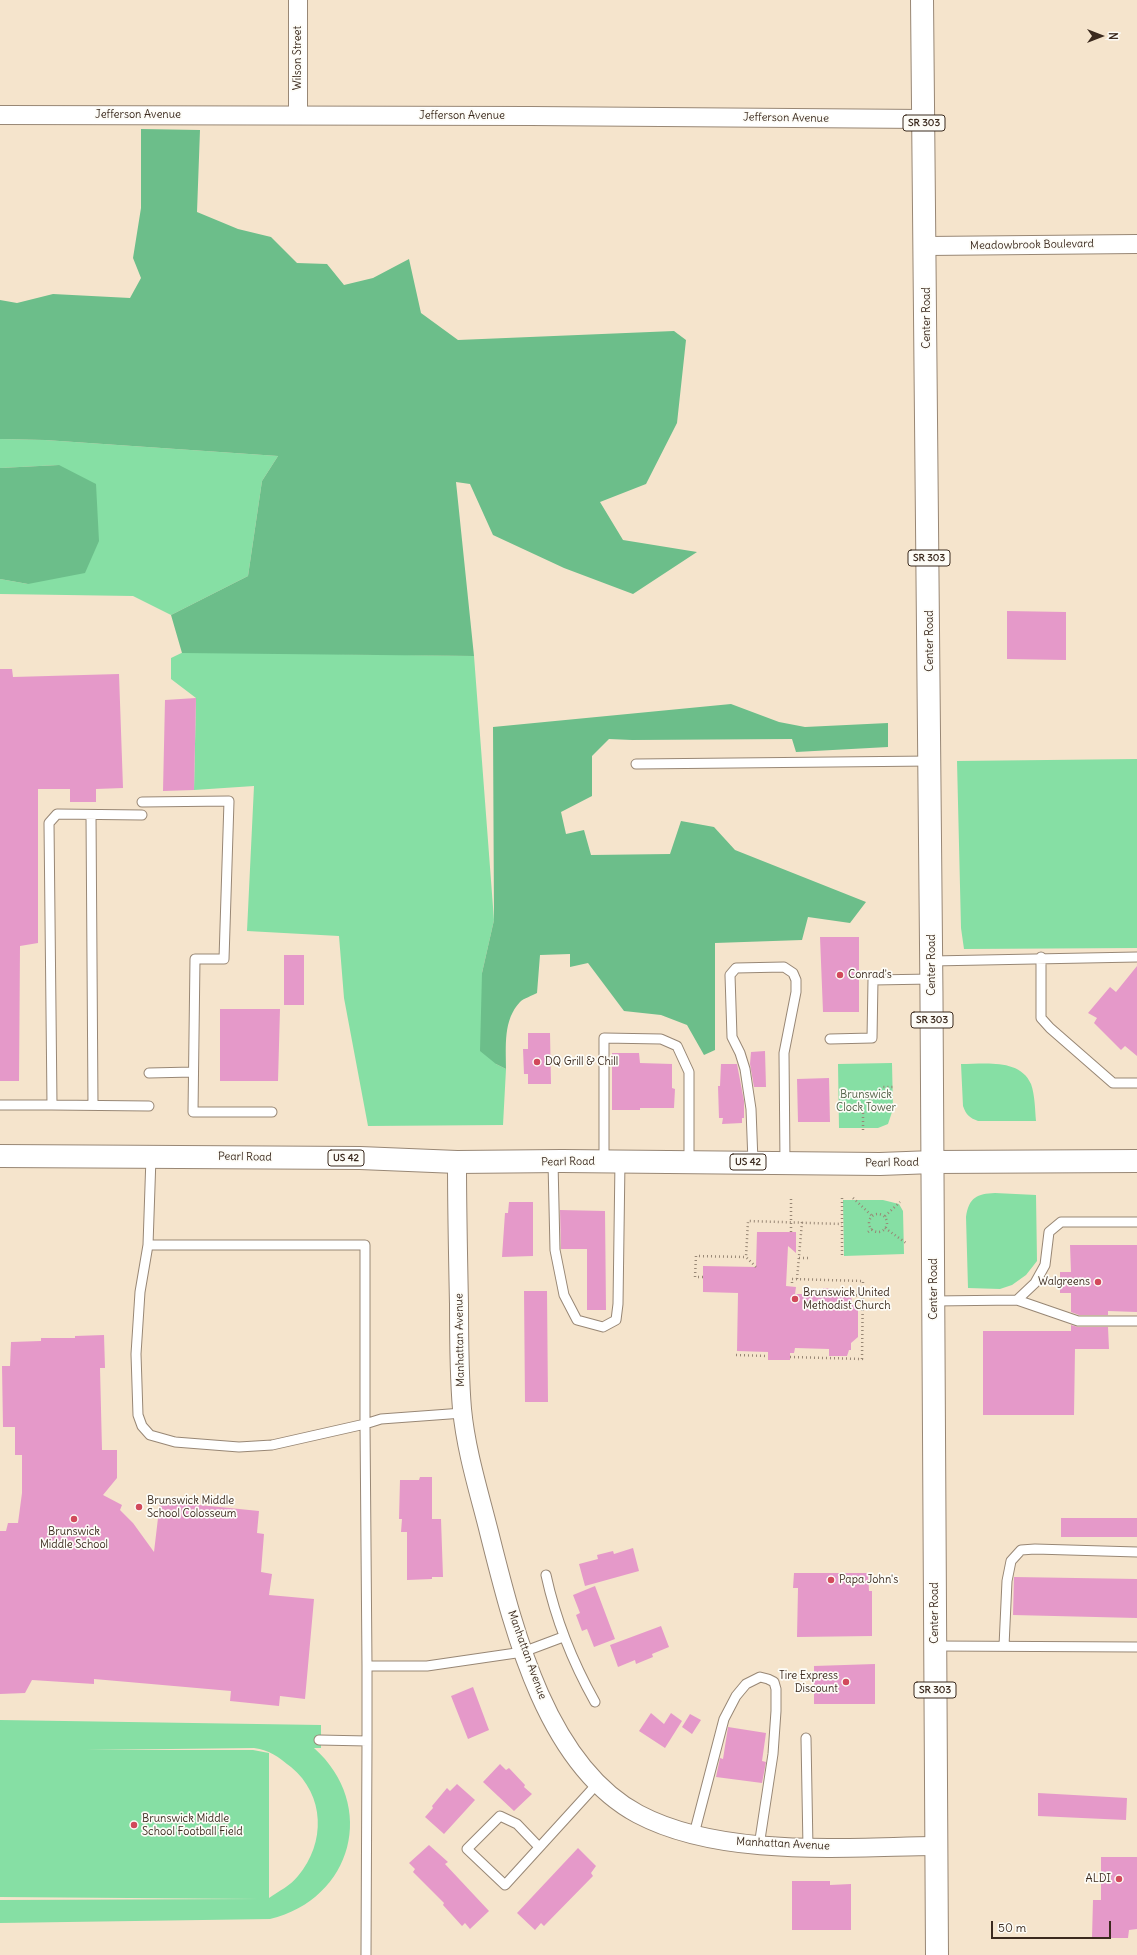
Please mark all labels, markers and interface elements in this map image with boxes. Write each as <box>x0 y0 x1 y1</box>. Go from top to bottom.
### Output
north arrow <box>1081 16 1121 56</box>
street label: Wilson Street <box>291 26 305 90</box>
text: N <box>1106 32 1120 40</box>
street label: Jefferson Avenue <box>95 108 181 122</box>
street label: Jefferson Avenue <box>419 109 505 123</box>
street label: Jefferson Avenue <box>743 111 829 125</box>
road number: SR 303 <box>903 115 945 131</box>
street label: Meadowbrook Boulevard <box>970 237 1094 253</box>
street label: Center Road <box>920 287 934 349</box>
road number: SR 303 <box>908 550 950 566</box>
street label: Center Road <box>923 610 937 672</box>
street label: Center Road <box>925 934 939 996</box>
place label: Conrad's <box>848 968 892 982</box>
marker: Conrad's <box>835 970 845 980</box>
road number: SR 303 <box>911 1012 953 1028</box>
place label: DQ Grill & Chill <box>545 1055 618 1069</box>
marker: DQ Grill & Chill <box>532 1057 542 1067</box>
park label: Brunswick Clock Tower <box>836 1088 896 1114</box>
street label: Pearl Road <box>218 1150 272 1164</box>
road number: US 42 <box>328 1150 364 1166</box>
road number: US 42 <box>730 1154 766 1170</box>
street label: Pearl Road <box>541 1155 595 1169</box>
street label: Pearl Road <box>865 1156 919 1170</box>
street label: Center Road <box>927 1258 941 1320</box>
place label: Walgreens <box>1038 1275 1090 1289</box>
marker: Walgreens <box>1093 1277 1103 1287</box>
place label: Brunswick United Methodist Church <box>803 1286 891 1312</box>
street label: Manhattan Avenue <box>453 1293 467 1387</box>
marker: Brunswick United Methodist Church <box>790 1294 800 1304</box>
place label: Brunswick Middle School Colosseum <box>147 1494 236 1520</box>
marker: Brunswick Middle School Colosseum <box>134 1502 144 1512</box>
marker: Brunswick Middle School <box>69 1514 79 1524</box>
place label: Brunswick Middle School <box>40 1525 108 1551</box>
place label: Papa John's <box>839 1573 898 1587</box>
marker: Papa John's <box>826 1575 836 1585</box>
street label: Center Road <box>928 1582 942 1644</box>
street label: Manhattan Avenue <box>505 1609 549 1701</box>
place label: Tire Express Discount <box>779 1669 838 1695</box>
marker: Tire Express Discount <box>841 1677 851 1687</box>
road number: SR 303 <box>914 1682 956 1698</box>
place label: Brunswick Middle School Football Field <box>142 1812 243 1838</box>
marker: Brunswick Middle School Football Field <box>129 1820 139 1830</box>
street label: Manhattan Avenue <box>736 1835 830 1853</box>
place label: ALDI <box>1086 1872 1111 1886</box>
marker: ALDI <box>1114 1874 1124 1884</box>
scale bar <box>993 1913 1113 1939</box>
text: 50 m <box>998 1920 1026 1935</box>

